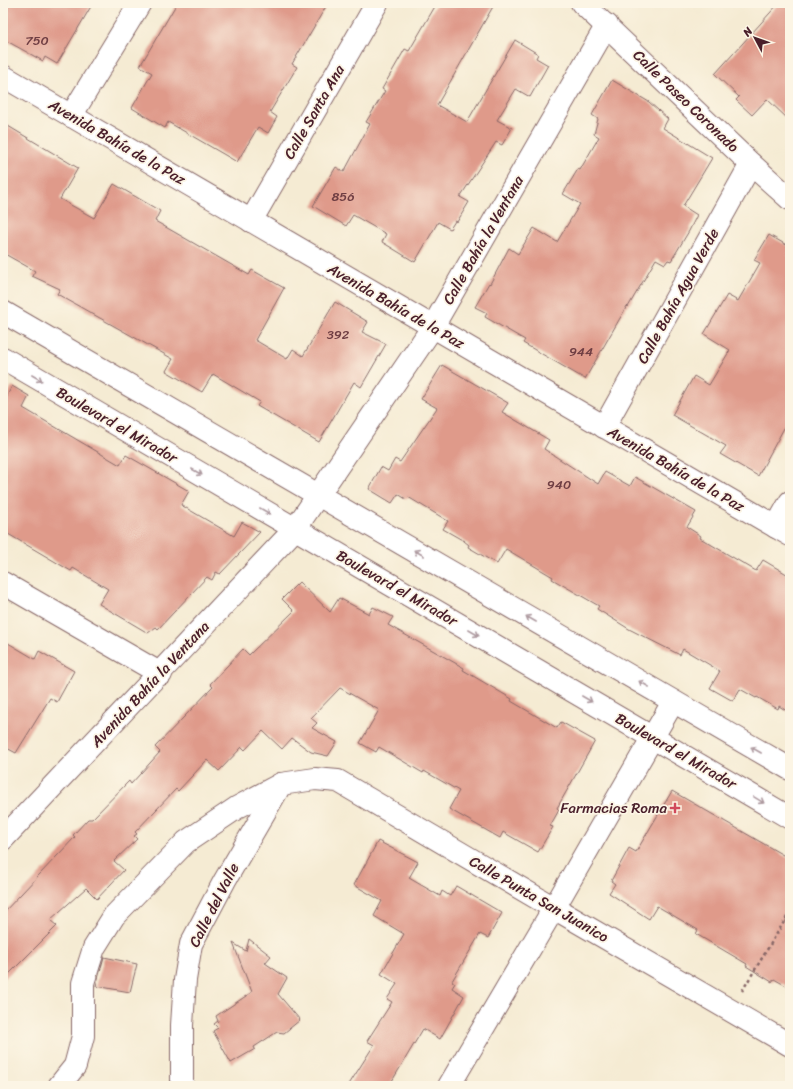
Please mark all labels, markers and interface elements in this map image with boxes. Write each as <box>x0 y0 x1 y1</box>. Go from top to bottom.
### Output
north arrow <box>735 18 775 58</box>
text: N <box>738 22 758 42</box>
house number: 750 <box>25 29 49 52</box>
street label: Calle Paseo Coronado <box>627 43 746 159</box>
street label: Calle Santa Ana <box>276 59 352 164</box>
street label: Avenida Bahía de la Paz <box>43 91 191 192</box>
street label: Calle Bahía la Ventana <box>435 170 531 310</box>
house number: 856 <box>331 185 355 208</box>
street label: Calle Bahía Agua Verde <box>630 223 726 369</box>
street label: Avenida Bahía de la Paz <box>322 255 470 356</box>
house number: 392 <box>327 323 350 346</box>
house number: 944 <box>569 340 593 363</box>
one-way arrow <box>31 374 43 382</box>
street label: Boulevard el Mirador <box>51 380 183 471</box>
street label: Avenida Bahía de la Paz <box>602 418 750 519</box>
one-way arrow <box>191 468 203 476</box>
house number: 940 <box>547 473 571 496</box>
one-way arrow <box>259 508 271 516</box>
street label: Boulevard el Mirador <box>331 543 463 634</box>
one-way arrow <box>413 549 425 557</box>
street label: Avenida Bahía la Ventana <box>83 614 216 754</box>
one-way arrow <box>525 614 537 622</box>
one-way arrow <box>468 630 480 638</box>
one-way arrow <box>638 680 650 688</box>
one-way arrow <box>581 695 593 703</box>
street label: Boulevard el Mirador <box>610 706 742 797</box>
one-way arrow <box>750 745 762 753</box>
place label: Farmacias Roma <box>560 795 667 821</box>
one-way arrow <box>753 796 764 804</box>
marker: Farmacias Roma <box>670 803 680 813</box>
street label: Calle Punta San Juanico <box>464 848 614 950</box>
street label: Calle del Valle <box>182 858 247 952</box>

